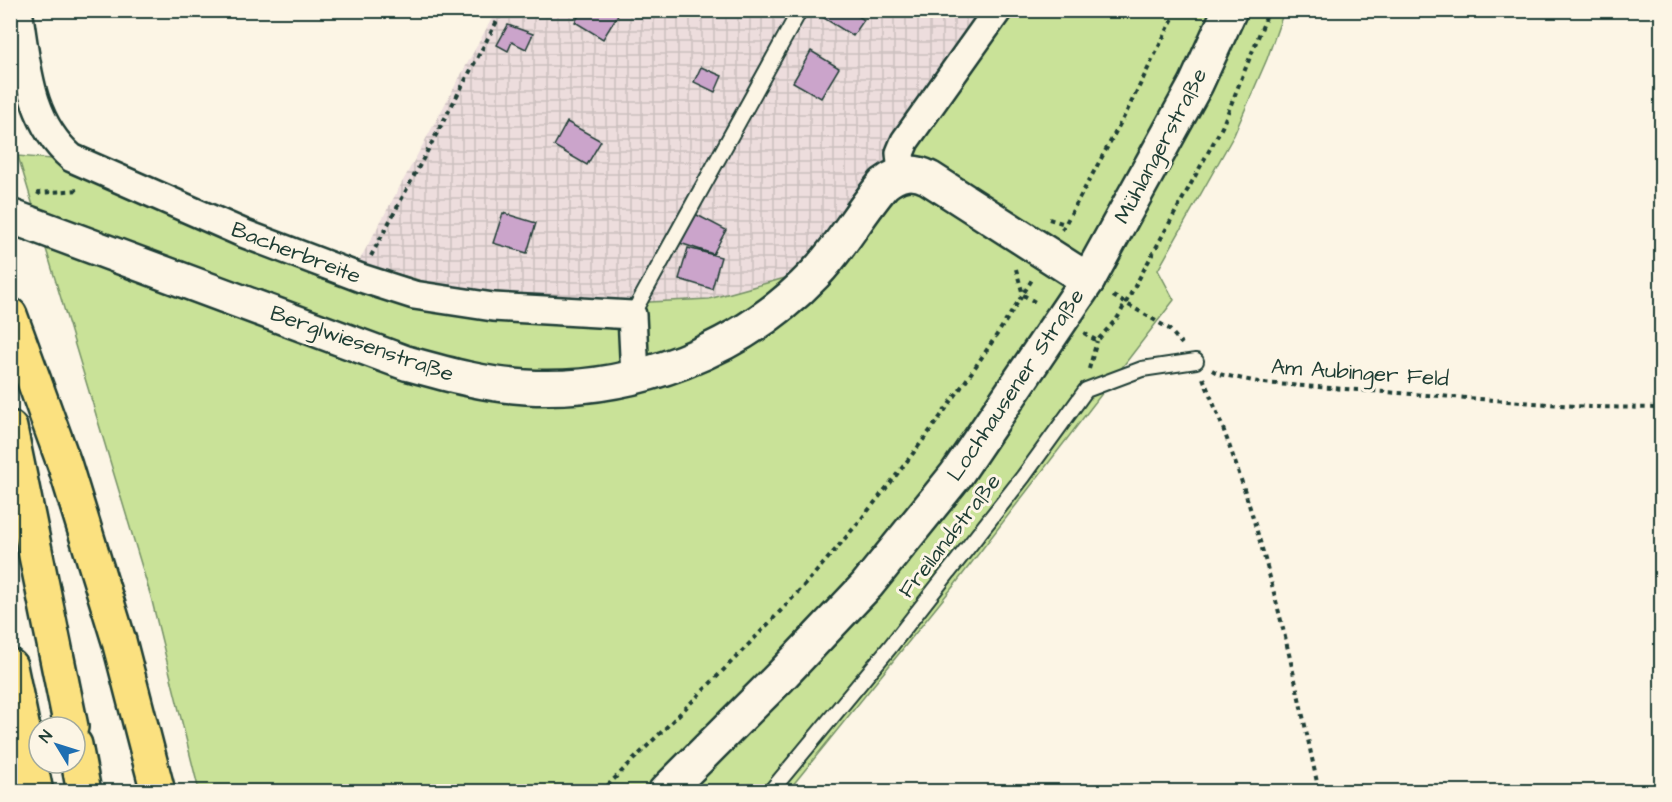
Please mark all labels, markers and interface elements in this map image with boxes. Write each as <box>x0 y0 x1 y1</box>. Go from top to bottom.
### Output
street label: Mühlangerstraße <box>1107 63 1216 230</box>
street label: Bacherbreite <box>227 214 365 292</box>
street label: Lochhausener Straße <box>940 282 1092 488</box>
street label: Berglwiesenstraße <box>266 298 458 391</box>
street label: Am Aubinger Feld <box>1270 351 1450 396</box>
street label: Freilandstraße <box>892 467 1009 605</box>
north arrow <box>27 715 87 775</box>
text: N <box>34 726 58 747</box>

